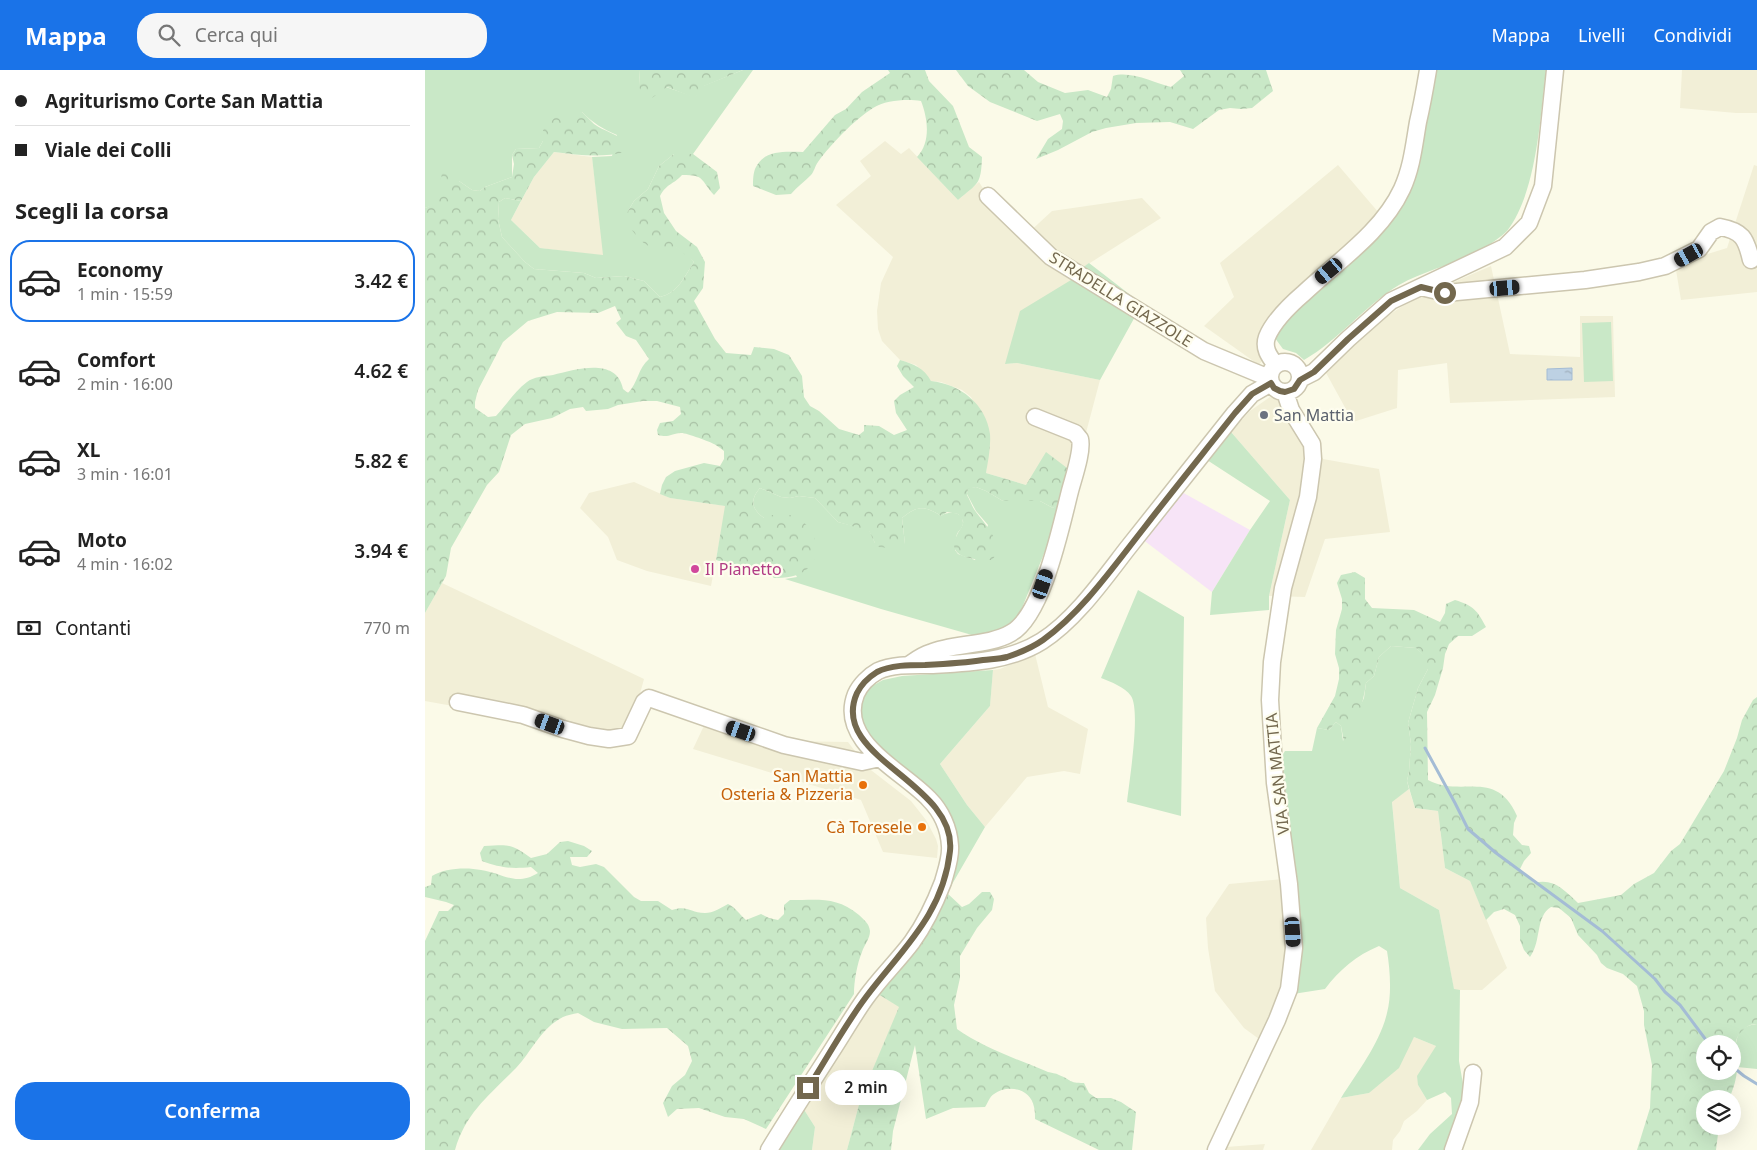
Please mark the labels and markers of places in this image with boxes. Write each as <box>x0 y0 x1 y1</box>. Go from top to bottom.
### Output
place label: San Mattia <box>1274 404 1354 426</box>
marker: San Mattia <box>1258 409 1270 421</box>
place label: Il Pianetto <box>705 558 782 580</box>
marker: Il Pianetto <box>689 563 701 575</box>
place label: San Mattia Osteria & Pizzeria <box>721 765 853 805</box>
marker: San Mattia Osteria & Pizzeria <box>857 779 869 791</box>
place label: Cà Toresele <box>826 816 912 838</box>
marker: Cà Toresele <box>916 821 928 833</box>

